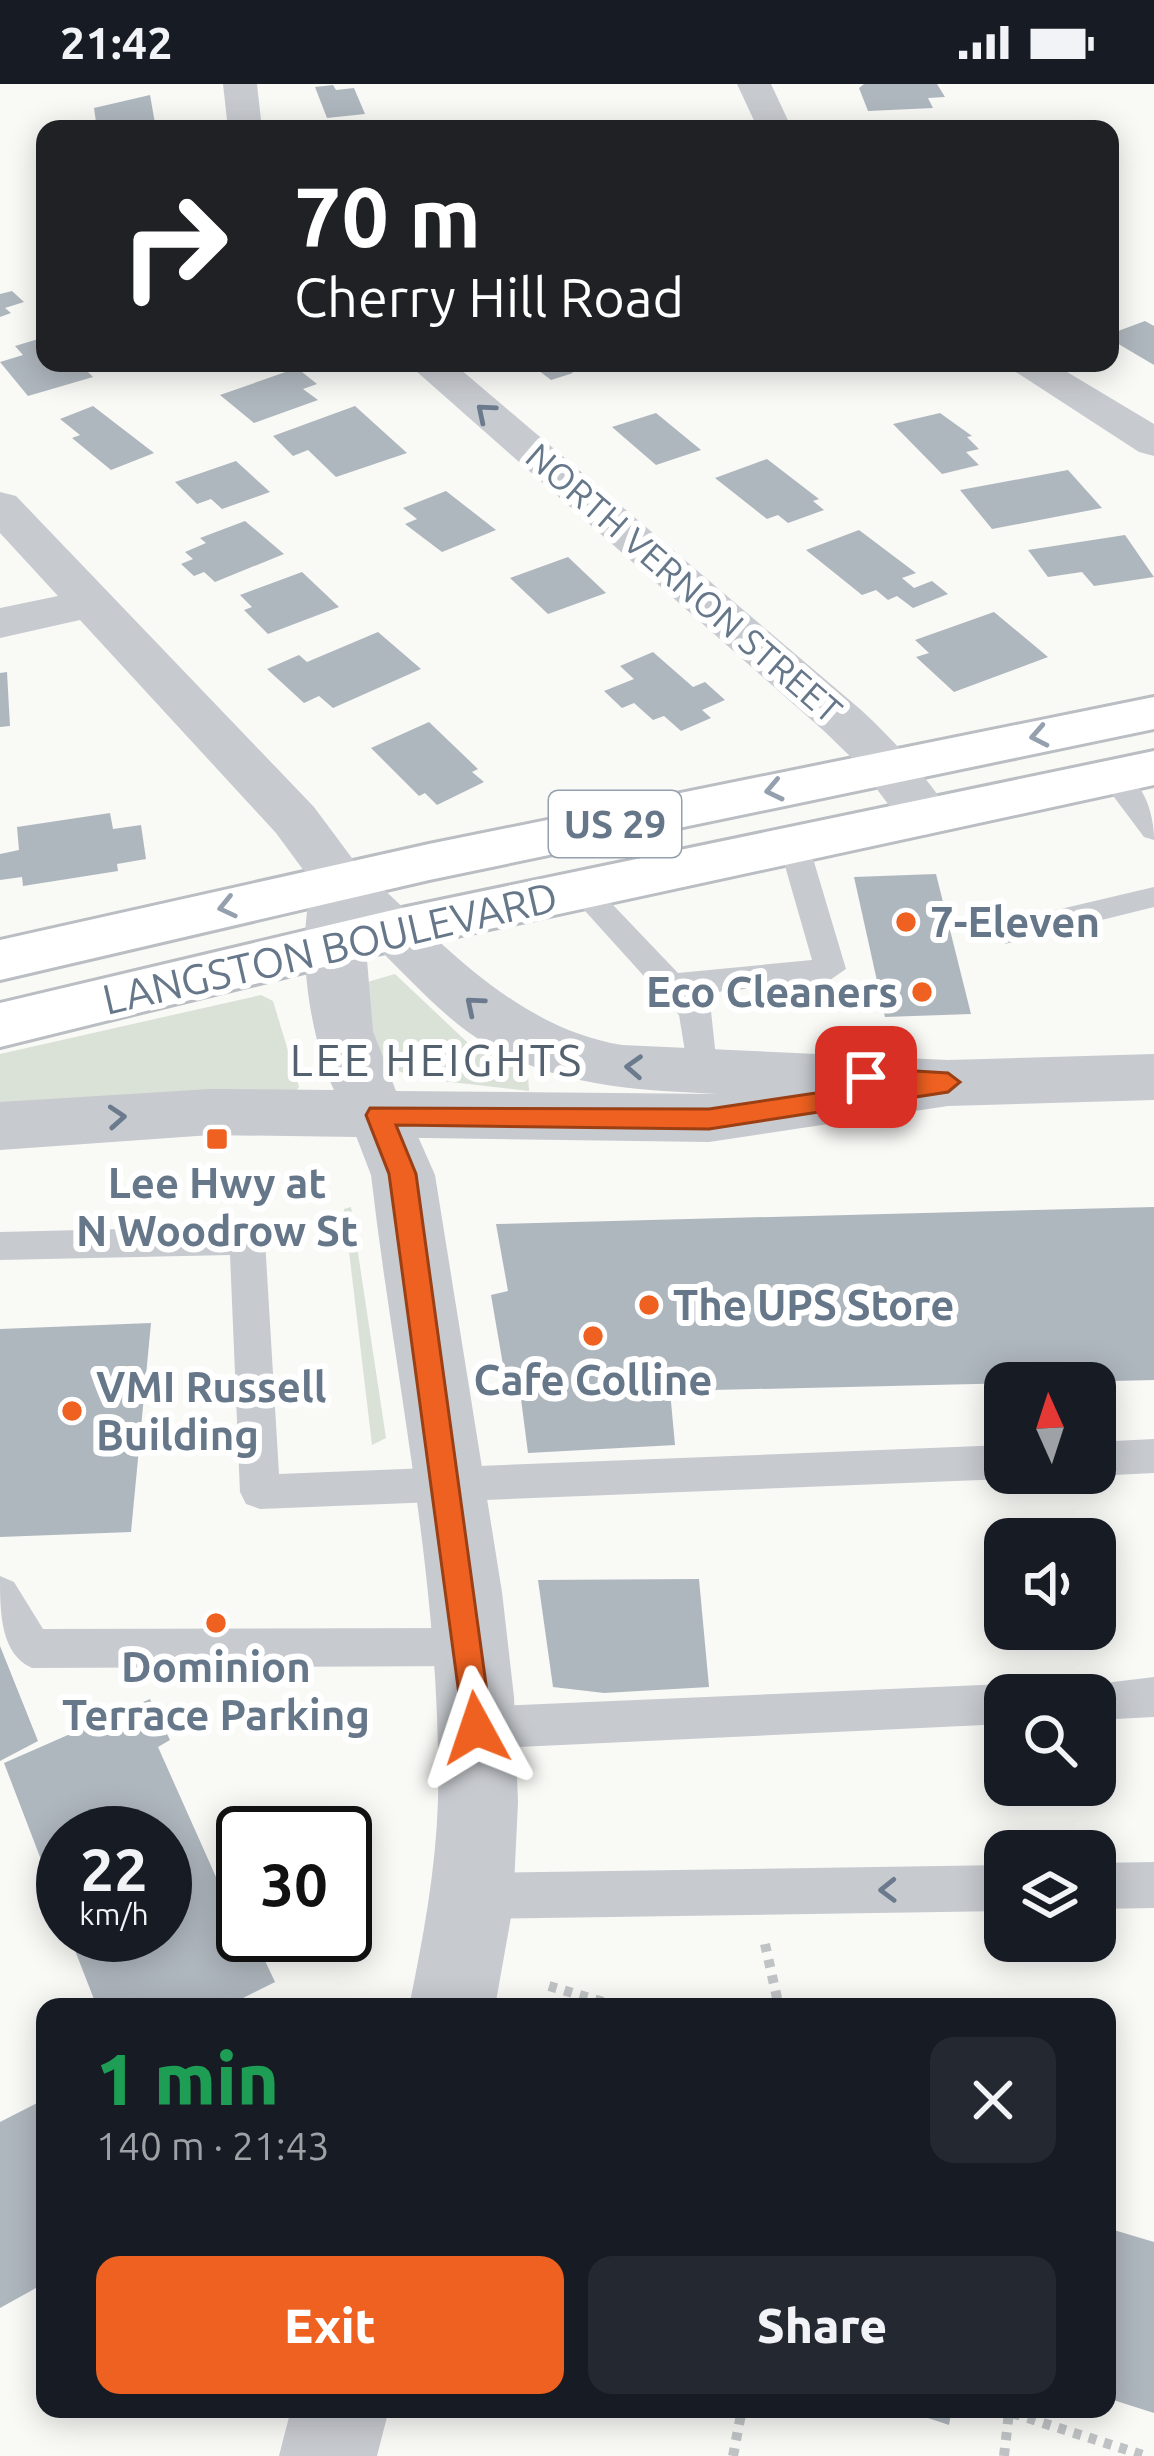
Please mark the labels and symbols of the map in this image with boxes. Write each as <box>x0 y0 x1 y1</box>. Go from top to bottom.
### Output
one-way arrow <box>477 404 499 426</box>
street label: NORTH VERNON STREET <box>518 435 850 731</box>
one-way arrow <box>1030 722 1050 748</box>
one-way arrow <box>764 777 784 802</box>
road number: US 29 <box>549 791 681 857</box>
street label: LANGSTON BOULEVARD <box>98 872 562 1023</box>
one-way arrow <box>218 894 238 919</box>
place label: 7-Eleven <box>930 898 1100 945</box>
marker: 7-Eleven <box>893 909 919 935</box>
place label: Eco Cleaners <box>646 968 898 1015</box>
marker: Eco Cleaners <box>909 979 935 1005</box>
one-way arrow <box>466 997 488 1019</box>
pin <box>815 1026 917 1128</box>
district label: LEE HEIGHTS <box>290 1034 584 1085</box>
one-way arrow <box>624 1054 643 1080</box>
one-way arrow <box>108 1105 127 1131</box>
marker: Lee Hwy at N Woodrow St <box>204 1126 230 1152</box>
place label: Lee Hwy at N Woodrow St <box>76 1159 358 1254</box>
place label: The UPS Store <box>673 1281 954 1328</box>
marker: The UPS Store <box>636 1292 662 1318</box>
marker: Cafe Colline <box>580 1323 606 1349</box>
place label: Cafe Colline <box>474 1356 712 1403</box>
north arrow <box>984 1362 1116 1494</box>
place label: VMI Russell Building <box>96 1363 326 1458</box>
marker: VMI Russell Building <box>59 1398 85 1424</box>
marker: Dominion Terrace Parking <box>203 1610 229 1636</box>
place label: Dominion Terrace Parking <box>62 1643 370 1738</box>
position arrow <box>413 1665 539 1791</box>
speed limit sign: 30 <box>216 1806 372 1962</box>
one-way arrow <box>878 1877 897 1903</box>

